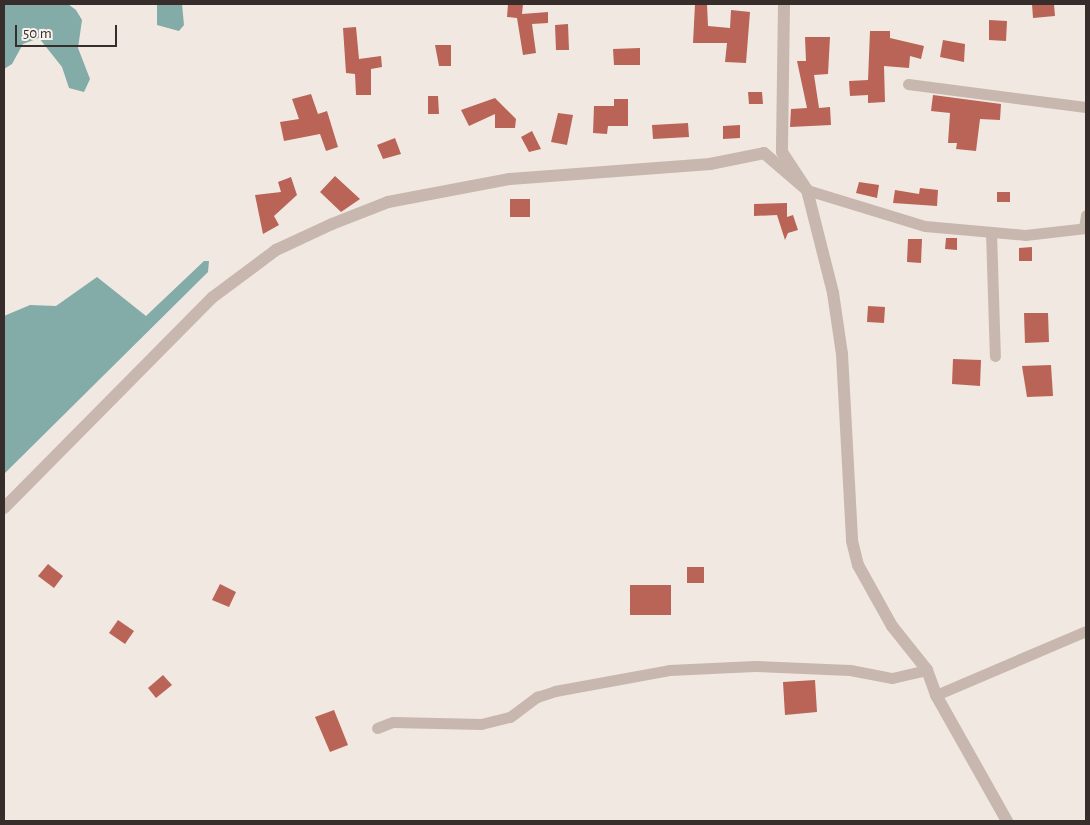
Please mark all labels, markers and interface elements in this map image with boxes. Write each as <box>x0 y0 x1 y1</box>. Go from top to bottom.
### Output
scale bar <box>18 15 120 47</box>
text: 50 m <box>23 26 52 41</box>

